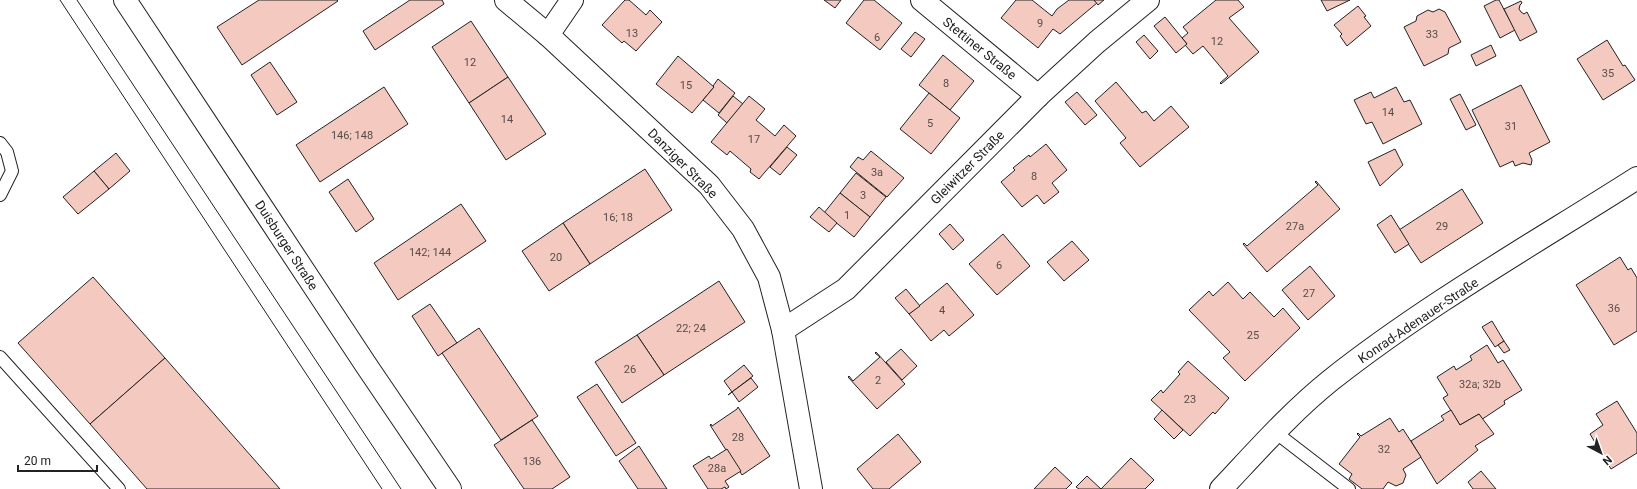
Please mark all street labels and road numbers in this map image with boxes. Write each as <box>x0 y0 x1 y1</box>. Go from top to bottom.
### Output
street label: Stettiner Straße <box>940 14 1019 83</box>
street label: Danziger Straße <box>645 126 721 201</box>
street label: Gleiwitzer Straße <box>927 127 1007 207</box>
street label: Duisburger Straße <box>252 198 321 293</box>
street label: Konrad-Adenauer-Straße <box>1355 275 1481 366</box>

